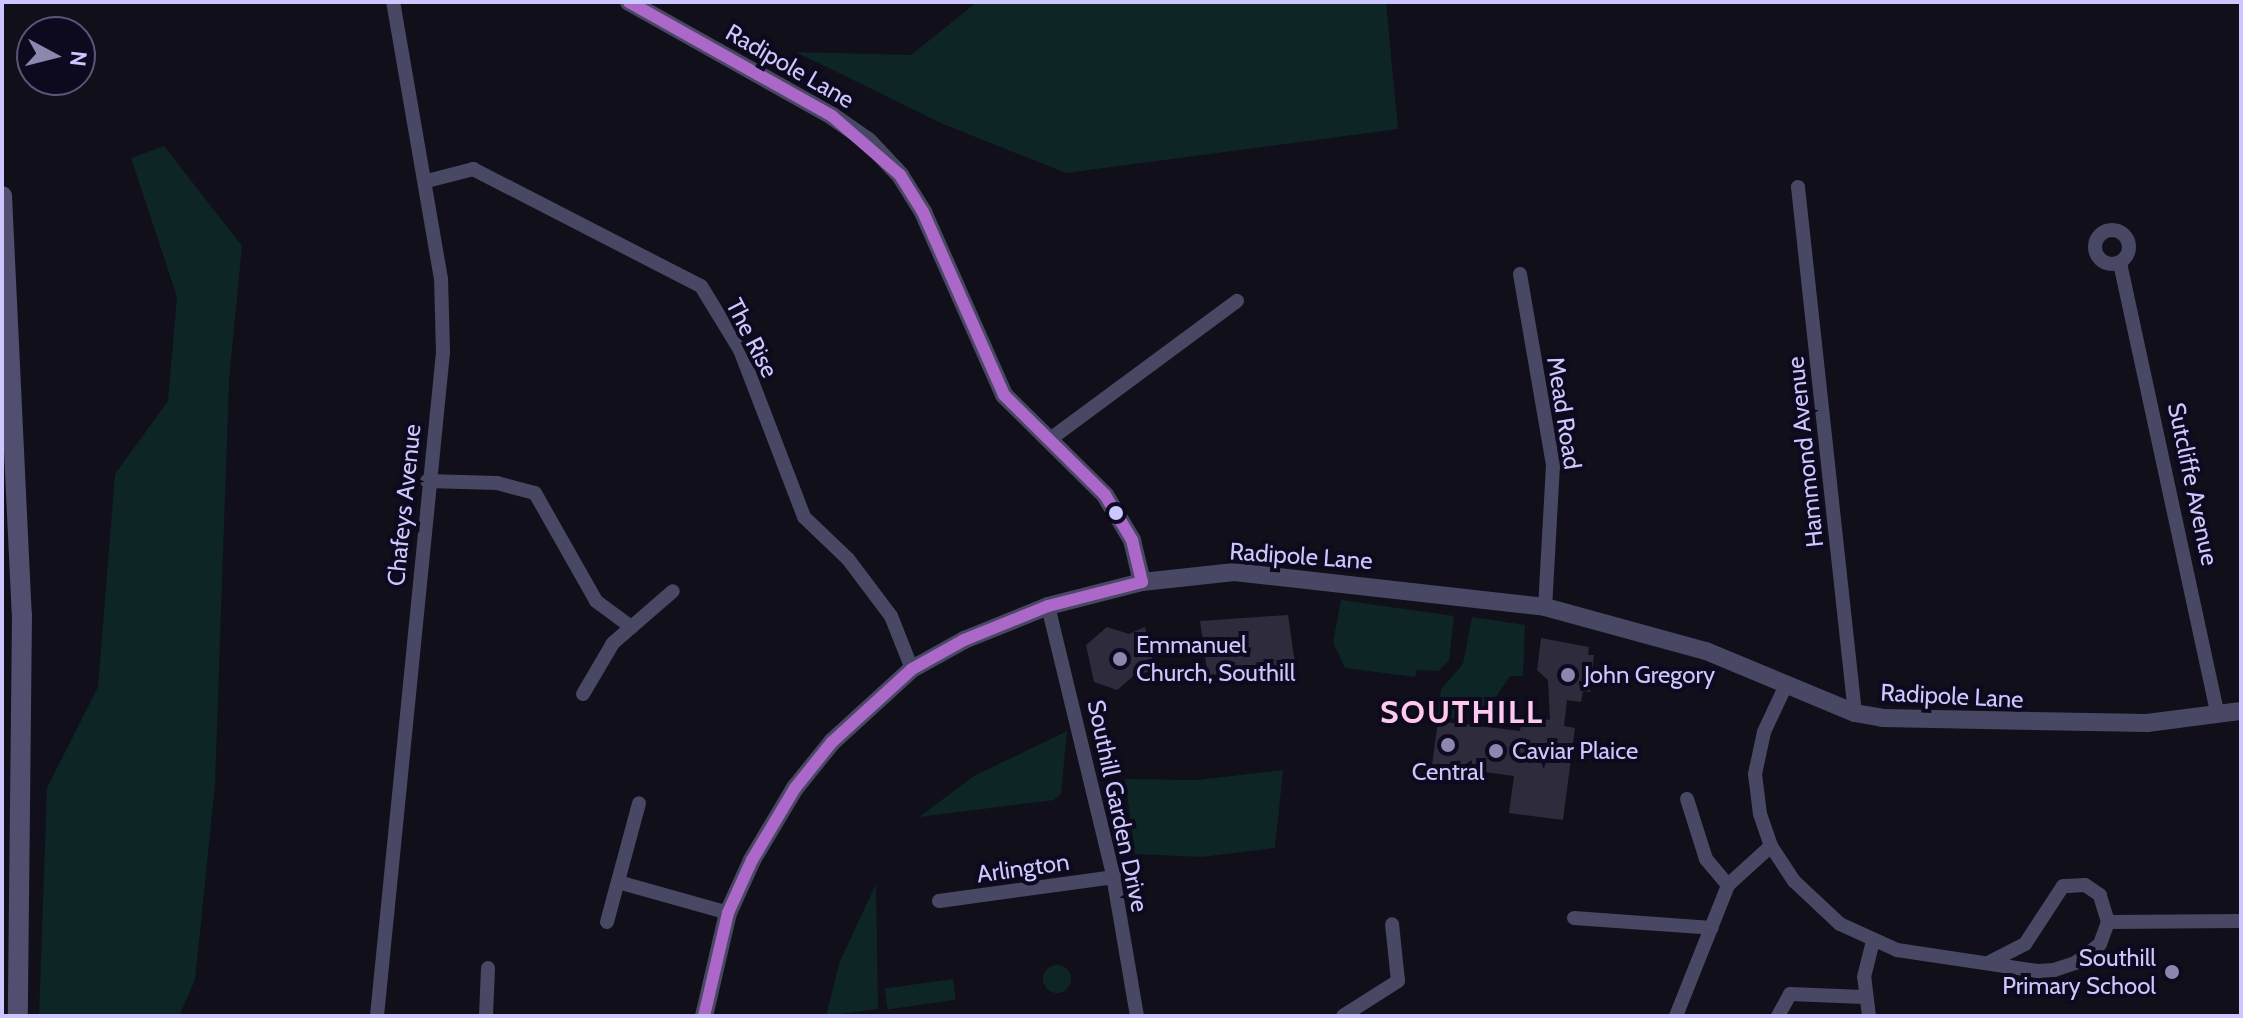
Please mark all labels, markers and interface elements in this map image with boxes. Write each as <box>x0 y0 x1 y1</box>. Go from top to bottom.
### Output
north arrow <box>16 16 96 96</box>
street label: Radipole Lane <box>721 18 859 114</box>
text: N <box>64 49 93 68</box>
street label: The Rise <box>720 294 784 382</box>
street label: Mead Road <box>1541 355 1587 471</box>
street label: Hammond Avenue <box>1781 355 1829 549</box>
street label: Sutcliffe Avenue <box>2162 400 2224 568</box>
street label: Chafeys Avenue <box>381 423 427 587</box>
unlabelled marker <box>1108 505 1124 521</box>
street label: Radipole Lane <box>1229 537 1373 575</box>
place label: Emmanuel Church, Southill <box>1136 631 1295 687</box>
marker: Emmanuel Church, Southill <box>1111 650 1129 668</box>
place label: John Gregory <box>1584 661 1715 689</box>
marker: John Gregory <box>1559 666 1577 684</box>
street label: Radipole Lane <box>1880 678 2024 714</box>
district label: SOUTHILL <box>1380 693 1544 731</box>
street label: Southill Garden Drive <box>1081 697 1155 915</box>
marker: Central <box>1439 736 1457 754</box>
place label: Caviar Plaice <box>1512 737 1638 765</box>
marker: Caviar Plaice <box>1487 742 1505 760</box>
place label: Central <box>1412 758 1484 786</box>
street label: Arlington <box>975 847 1071 889</box>
place label: Southill Primary School <box>2002 944 2156 1000</box>
marker: Southill Primary School <box>2163 963 2181 981</box>

